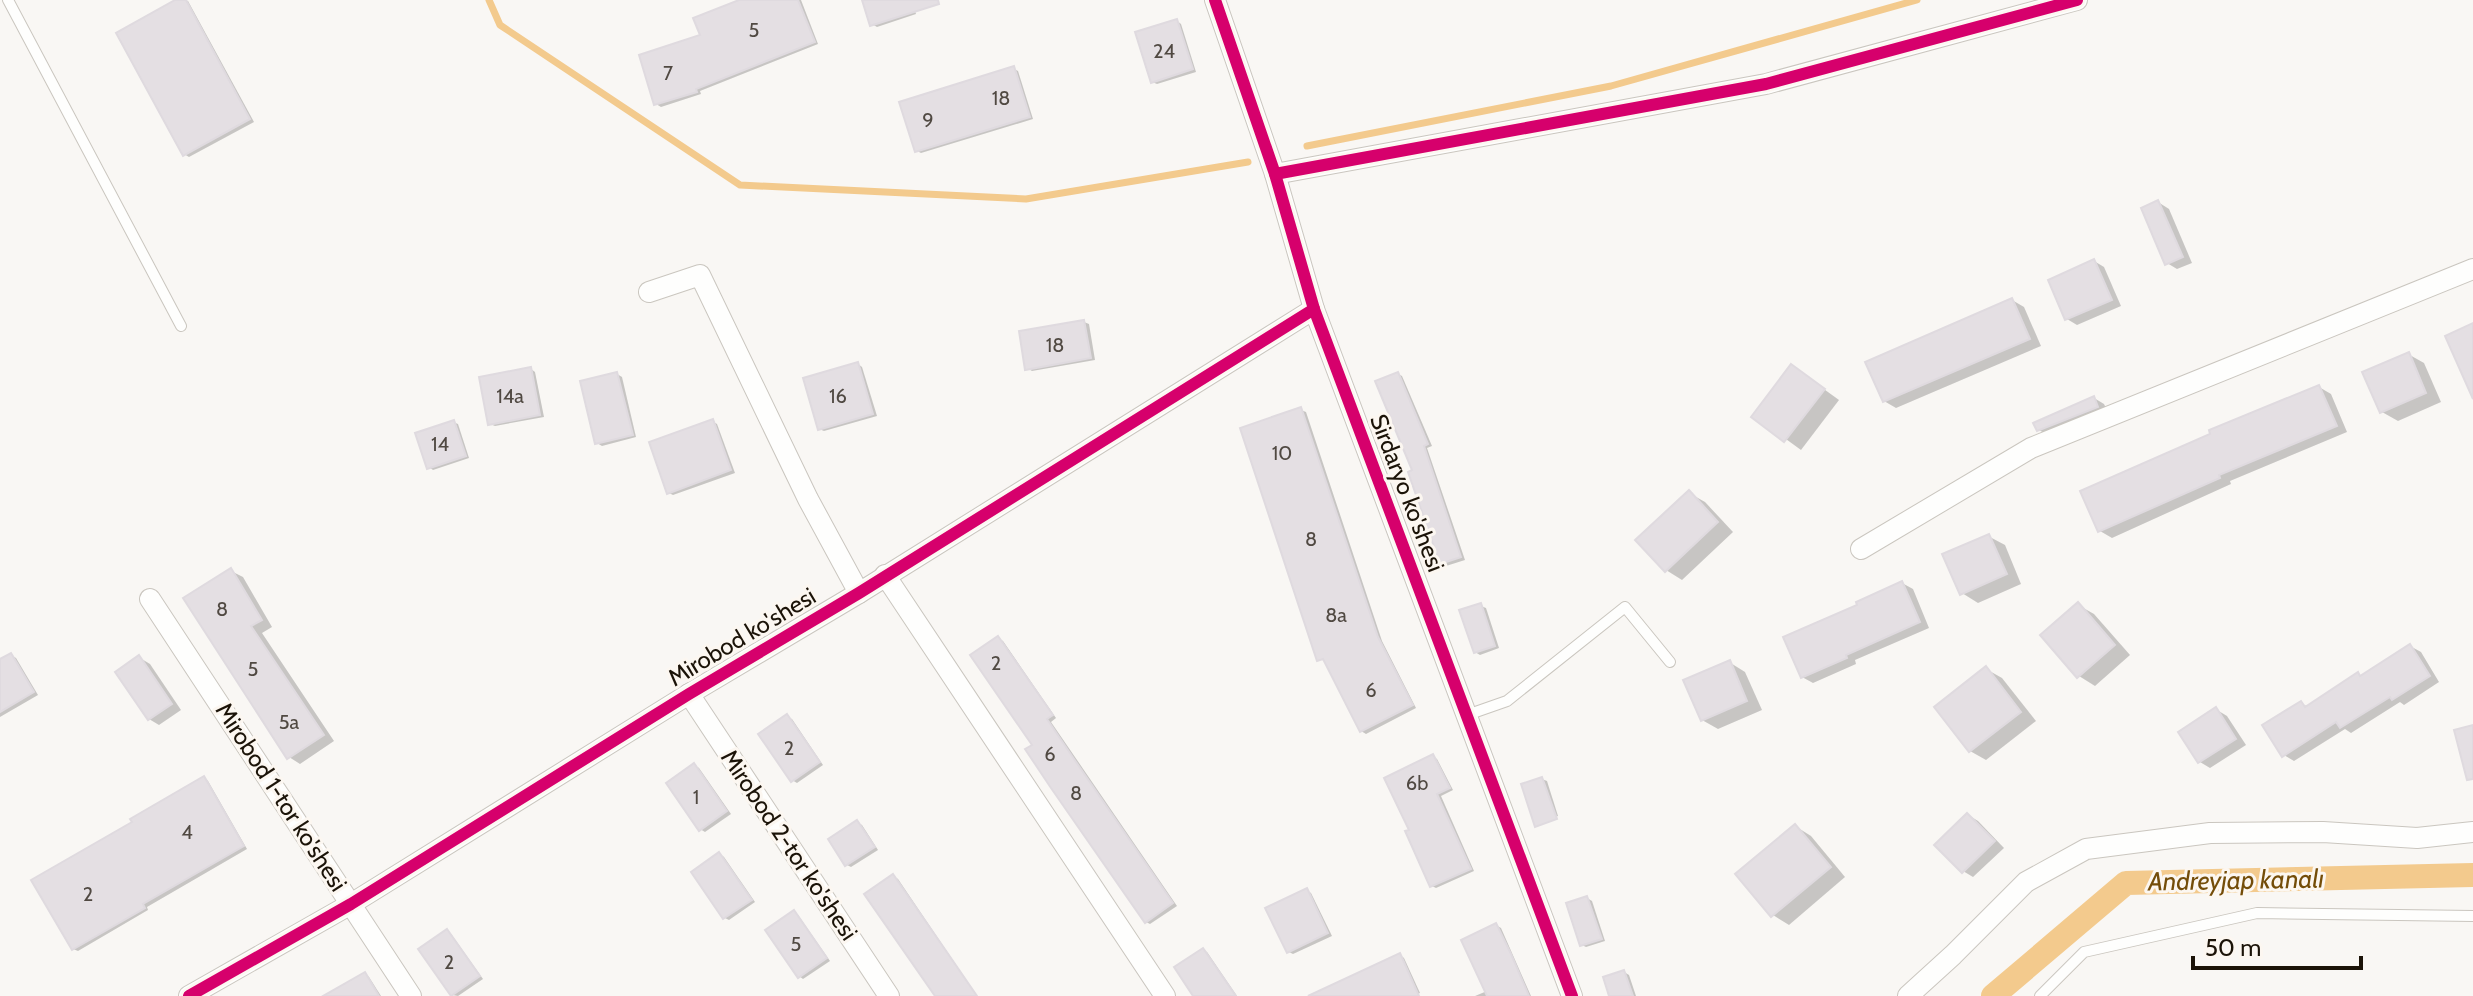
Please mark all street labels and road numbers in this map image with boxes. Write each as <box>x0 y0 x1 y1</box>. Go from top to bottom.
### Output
street label: Sirdaryo ko'shesi <box>1364 410 1451 576</box>
street label: Mirobod ko'shesi <box>663 581 821 692</box>
street label: Mirobod 1-tor ko'shesi <box>210 697 353 896</box>
street label: Mirobod 2-tor ko'shesi <box>715 744 864 945</box>

